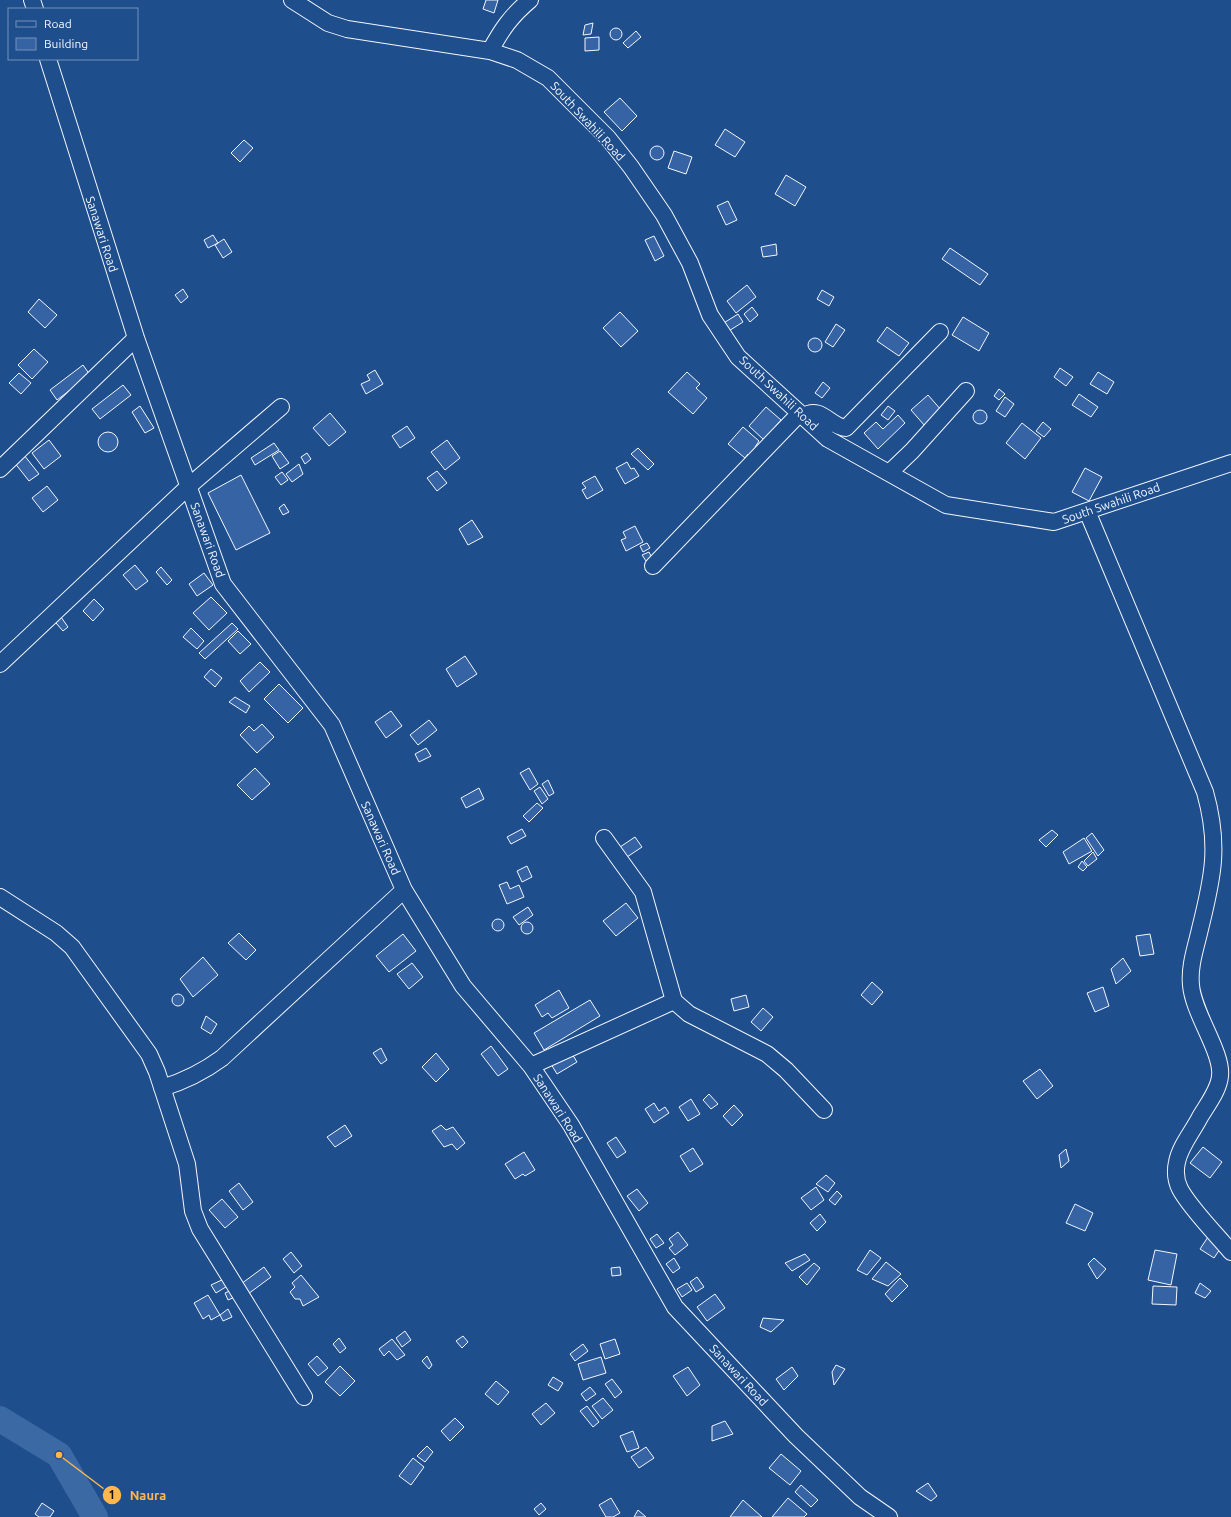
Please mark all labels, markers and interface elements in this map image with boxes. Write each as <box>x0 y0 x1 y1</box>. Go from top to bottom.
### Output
legend <box>8 8 138 60</box>
text: Road <box>44 17 72 30</box>
text: Building <box>44 37 88 50</box>
street label: South Swahili Road <box>548 79 628 163</box>
street label: Sanawari Road <box>84 195 120 273</box>
street label: South Swahili Road <box>737 353 821 433</box>
street label: South Swahili Road <box>1060 480 1162 526</box>
street label: Sanawari Road <box>188 501 228 579</box>
street label: Sanawari Road <box>359 799 403 877</box>
street label: Sanawari Road <box>531 1071 585 1145</box>
street label: Sanawari Road <box>707 1342 771 1408</box>
callout: Naura <box>102 1483 175 1508</box>
text: 1 <box>109 1488 115 1501</box>
text: Naura <box>130 1488 166 1502</box>

